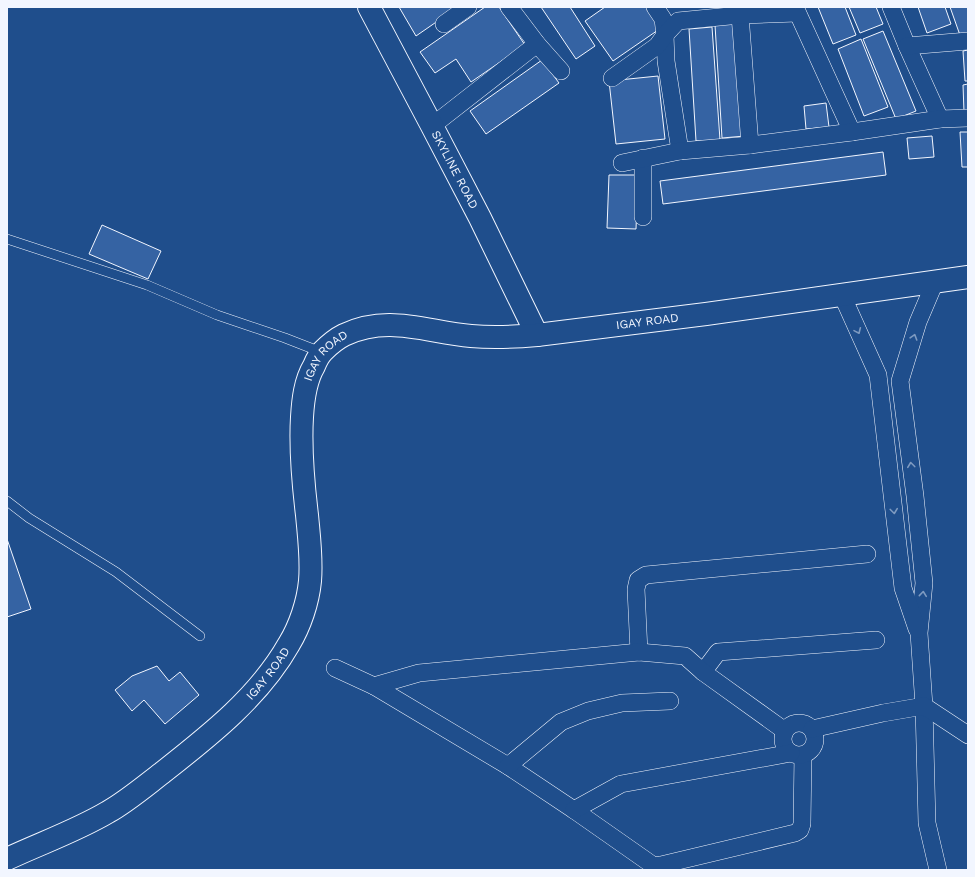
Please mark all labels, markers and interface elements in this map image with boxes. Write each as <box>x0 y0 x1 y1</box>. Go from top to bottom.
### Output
street label: SKYLINE ROAD <box>429 128 481 211</box>
street label: IGAY ROAD <box>615 310 679 332</box>
one-way arrow <box>853 326 861 334</box>
street label: IGAY ROAD <box>301 327 350 383</box>
one-way arrow <box>909 334 917 341</box>
one-way arrow <box>907 462 916 468</box>
one-way arrow <box>889 508 898 514</box>
one-way arrow <box>918 591 927 597</box>
street label: IGAY ROAD <box>243 644 293 703</box>

